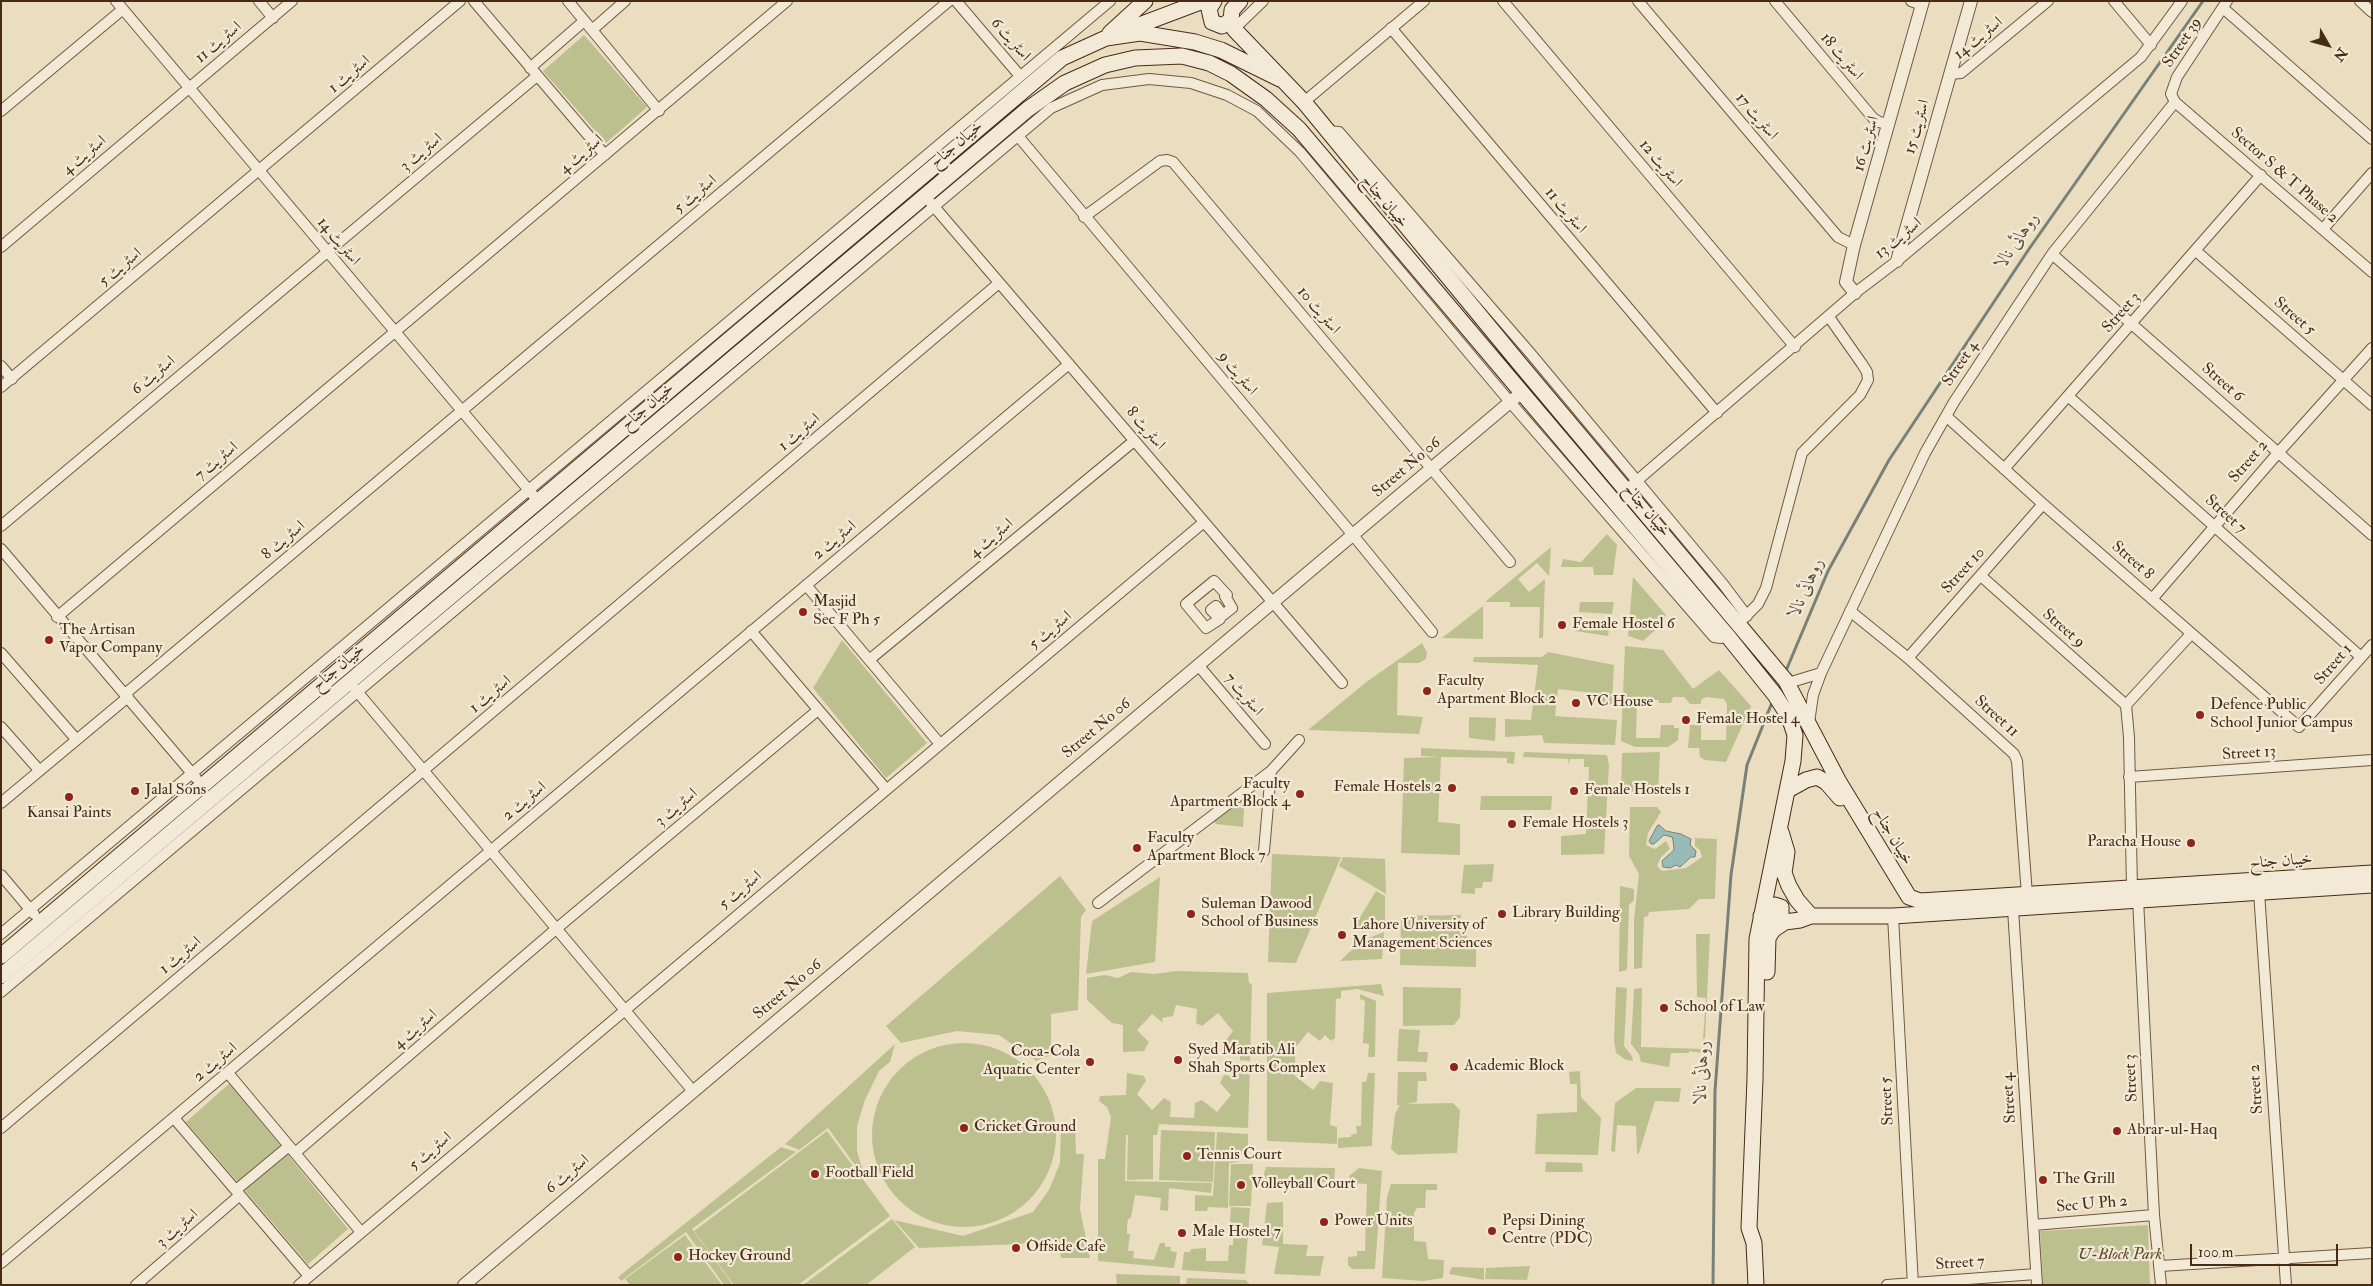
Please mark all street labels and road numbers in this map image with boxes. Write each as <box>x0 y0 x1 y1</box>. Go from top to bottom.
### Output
street label: اسٹریٹ 14 <box>1951 13 2007 65</box>
street label: اسٹریٹ 6 <box>986 14 1034 66</box>
street label: Street 39 <box>2159 14 2207 72</box>
street label: اسٹریٹ 11 <box>192 18 246 68</box>
street label: اسٹریٹ 18 <box>1816 29 1866 85</box>
street label: اسٹریٹ 1 <box>325 52 375 98</box>
street label: اسٹریٹ 17 <box>1731 89 1781 145</box>
street label: اسٹریٹ 15 <box>1901 98 1935 156</box>
street label: اسٹریٹ 16 <box>1850 114 1884 174</box>
street label: خیبان جناح <box>927 117 987 173</box>
street label: Sector S & T Phase 2 <box>2226 124 2342 228</box>
street label: اسٹریٹ 3 <box>397 130 447 176</box>
street label: اسٹریٹ 4 <box>556 131 608 179</box>
street label: اسٹریٹ 4 <box>59 132 111 180</box>
street label: اسٹریٹ 12 <box>1634 136 1686 192</box>
street label: اسٹریٹ 5 <box>671 172 721 218</box>
street label: خیبان جناح <box>1356 172 1412 232</box>
street label: اسٹریٹ 11 <box>1540 184 1590 238</box>
street label: اسٹریٹ 14 <box>312 214 364 270</box>
street label: اسٹریٹ 13 <box>1872 214 1926 264</box>
street label: اسٹریٹ 5 <box>96 245 146 291</box>
street label: اسٹریٹ 10 <box>1292 283 1344 339</box>
street label: Street 3 <box>2099 289 2145 337</box>
street label: Street 5 <box>2269 294 2319 340</box>
street label: Street 4 <box>1939 338 1983 390</box>
street label: اسٹریٹ 9 <box>1213 348 1261 400</box>
street label: اسٹریٹ 6 <box>128 352 180 400</box>
street label: Street 6 <box>2197 359 2247 407</box>
street label: خیبان جناح <box>618 379 678 435</box>
street label: اسٹریٹ 8 <box>1121 403 1169 455</box>
street label: اسٹریٹ 1 <box>775 410 825 456</box>
street label: Street No 06 <box>1369 434 1445 502</box>
street label: Street 2 <box>2225 437 2273 487</box>
street label: اسٹریٹ 7 <box>192 438 242 486</box>
street label: خیبان جناح <box>1618 481 1674 541</box>
street label: Street 7 <box>2200 491 2250 539</box>
street label: اسٹریٹ 4 <box>966 515 1018 563</box>
street label: اسٹریٹ 8 <box>258 517 310 565</box>
street label: اسٹریٹ 2 <box>809 517 861 565</box>
street label: Street 8 <box>2107 538 2157 584</box>
street label: Street 10 <box>1938 544 1990 598</box>
street label: Street 9 <box>2038 605 2088 653</box>
street label: اسٹریٹ 5 <box>1026 608 1076 654</box>
street label: خیبان جناح <box>309 640 369 696</box>
street label: Street 1 <box>2311 641 2357 689</box>
street label: اسٹریٹ 7 <box>1219 670 1267 720</box>
street label: اسٹریٹ 1 <box>466 672 516 718</box>
street label: Street 11 <box>1970 692 2022 742</box>
street label: Street No 06 <box>1059 695 1135 763</box>
street label: Street 13 <box>2222 743 2276 765</box>
street label: اسٹریٹ 2 <box>499 778 551 826</box>
street label: اسٹریٹ 3 <box>652 785 702 831</box>
street label: خیبان جناح <box>1868 805 1916 869</box>
street label: خیبان جناح <box>2249 850 2313 874</box>
street label: اسٹریٹ 5 <box>716 868 766 914</box>
street label: اسٹریٹ 1 <box>156 933 206 979</box>
street label: Street No 06 <box>750 956 826 1024</box>
street label: اسٹریٹ 4 <box>390 1006 442 1054</box>
street label: اسٹریٹ 2 <box>190 1039 242 1087</box>
street label: Street 3 <box>2121 1053 2143 1103</box>
street label: Street 2 <box>2246 1063 2268 1115</box>
street label: Street 4 <box>1999 1072 2021 1124</box>
street label: Street 5 <box>1877 1076 1899 1126</box>
street label: اسٹریٹ 5 <box>406 1129 456 1175</box>
street label: اسٹریٹ 6 <box>542 1151 594 1199</box>
street label: Sec U Ph 2 <box>2056 1192 2128 1218</box>
street label: اسٹریٹ 3 <box>153 1206 203 1252</box>
street label: Street 7 <box>1935 1253 1985 1275</box>

